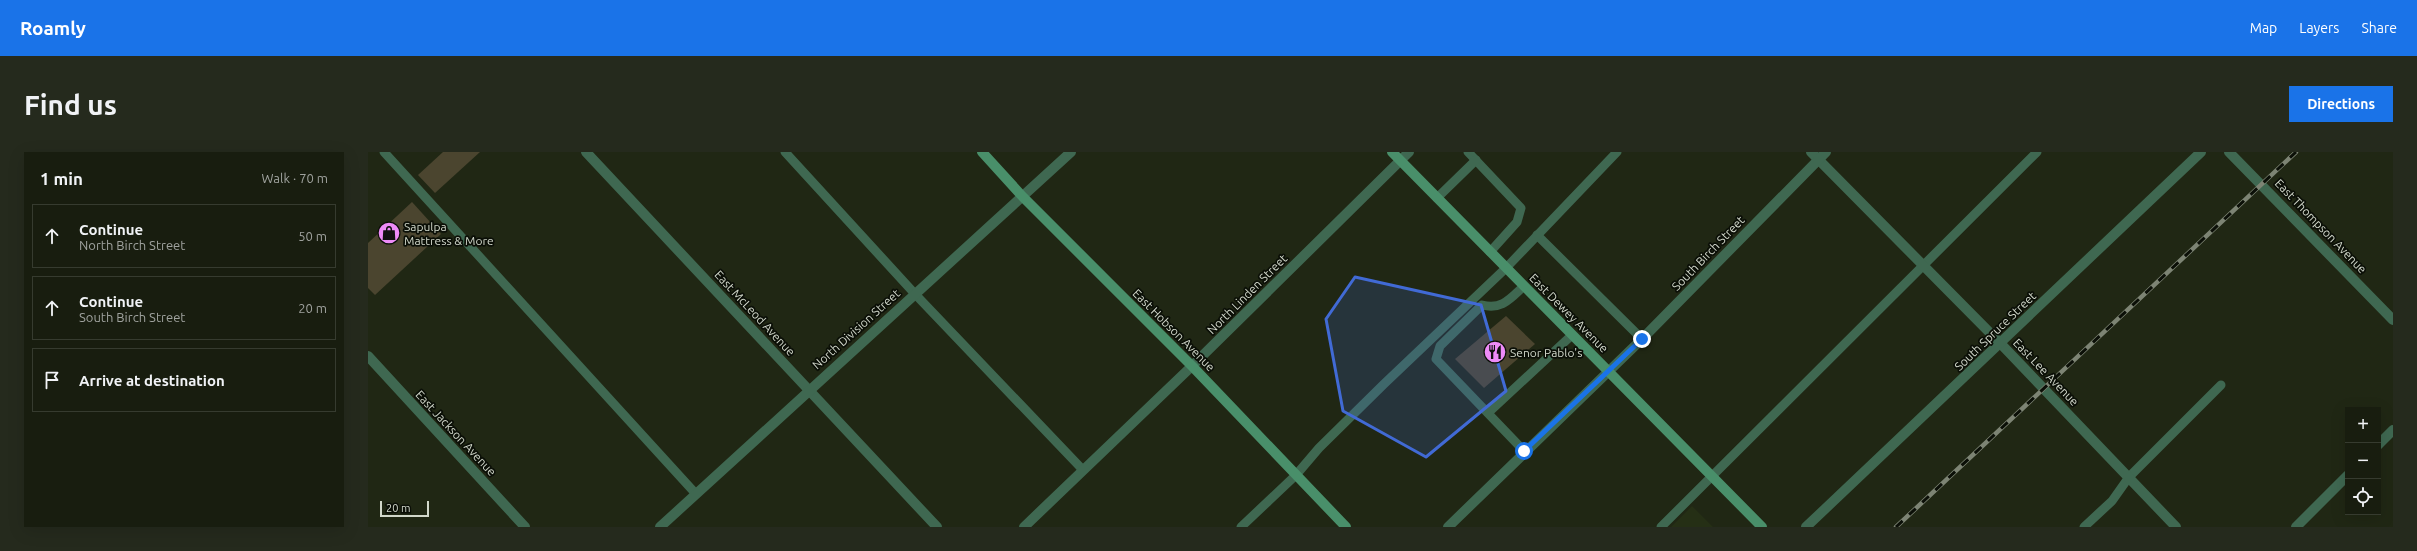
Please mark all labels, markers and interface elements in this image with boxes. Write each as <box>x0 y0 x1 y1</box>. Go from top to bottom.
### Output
text: Roamly <box>20 17 86 39</box>
text: Map <box>2250 20 2277 36</box>
text: Layers <box>2299 20 2339 36</box>
text: Share <box>2361 20 2397 36</box>
button: Directions <box>2289 86 2393 122</box>
text: Find us <box>24 89 117 120</box>
text: 1 min <box>40 169 83 188</box>
text: Walk · 70 m <box>262 171 328 185</box>
street label: East Thompson Avenue <box>2273 176 2369 276</box>
street label: South Birch Street <box>1669 213 1747 293</box>
shop icon: Sapulpa Mattress & More <box>376 220 402 246</box>
place label: Sapulpa Mattress & More <box>404 220 494 247</box>
text: Continue <box>79 221 143 238</box>
icon: ahead <box>41 225 63 247</box>
text: 50 m <box>298 229 327 243</box>
text: North Birch Street <box>79 238 185 252</box>
street label: North Linden Street <box>1205 251 1290 336</box>
street label: East McLeod Avenue <box>712 268 798 358</box>
street label: East Dewey Avenue <box>1527 271 1611 355</box>
street label: North Division Street <box>810 286 902 372</box>
street label: East Hobson Avenue <box>1130 286 1218 374</box>
street label: South Spruce Street <box>1952 289 2038 373</box>
text: Continue <box>79 293 143 310</box>
icon: ahead <box>41 297 63 319</box>
text: 20 m <box>298 301 327 315</box>
text: South Birch Street <box>79 310 185 324</box>
route end <box>1633 330 1651 348</box>
street label: East Lee Avenue <box>2011 336 2081 408</box>
restaurant icon: Senor Pablo's <box>1482 339 1508 365</box>
place label: Senor Pablo's <box>1510 346 1582 359</box>
icon: arrive <box>41 369 63 391</box>
text: Arrive at destination <box>79 372 225 389</box>
street label: East Jackson Avenue <box>413 388 499 478</box>
map controls <box>2345 407 2381 515</box>
button: + <box>2345 407 2381 443</box>
route start <box>1515 442 1533 460</box>
button: − <box>2345 443 2381 479</box>
button: locate <box>2345 479 2381 515</box>
scale bar <box>380 499 429 518</box>
text: 20 m <box>386 502 410 514</box>

